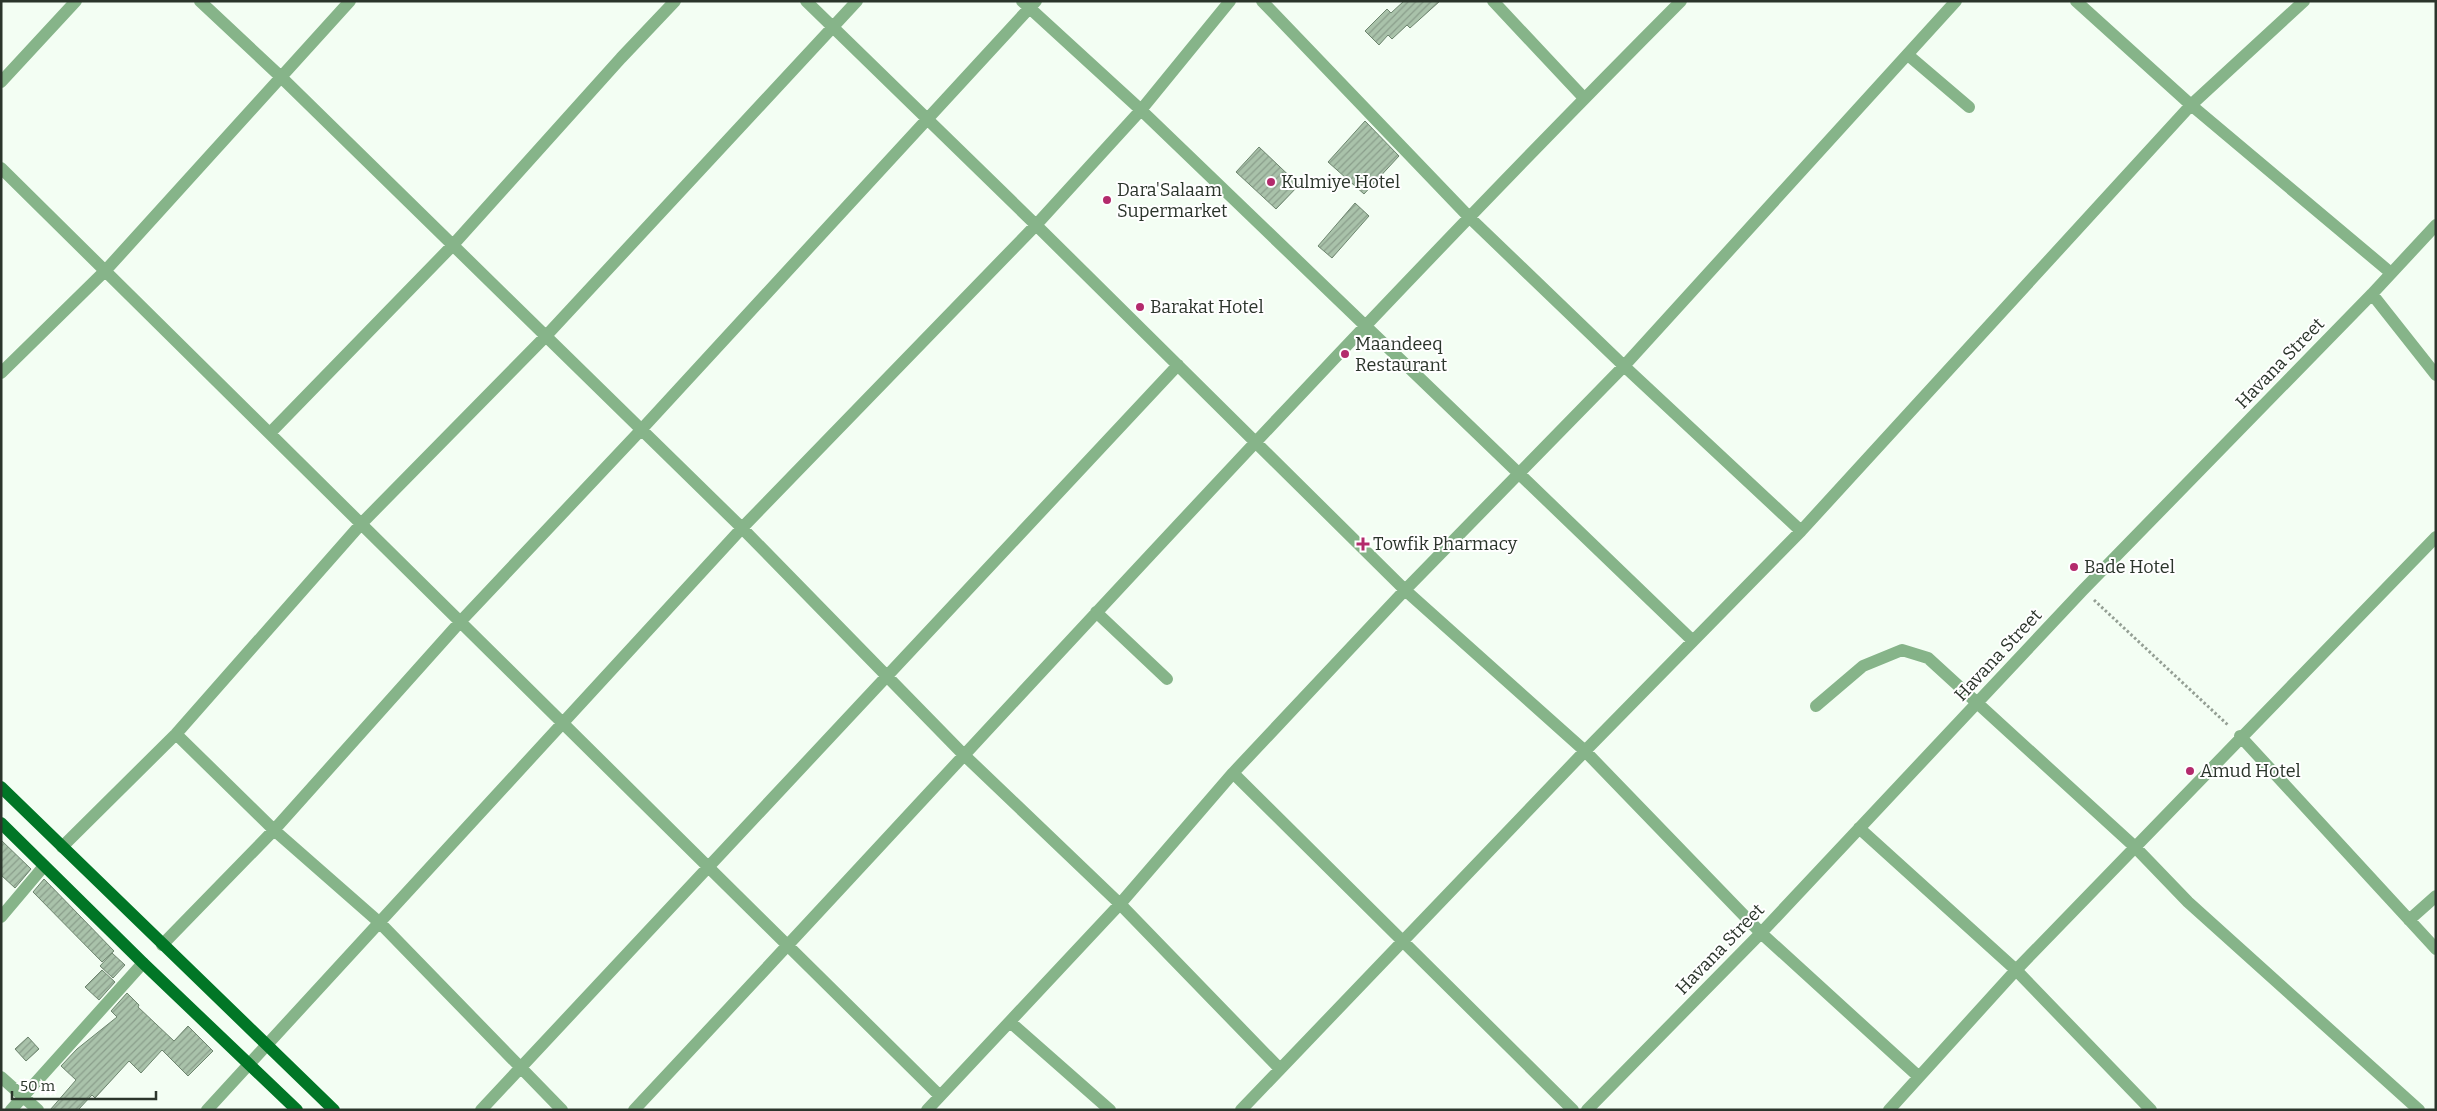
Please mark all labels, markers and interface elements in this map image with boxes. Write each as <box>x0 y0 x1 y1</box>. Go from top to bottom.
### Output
place label: Kulmiye Hotel <box>1281 171 1400 193</box>
marker: Kulmiye Hotel <box>1265 176 1277 188</box>
place label: Dara'Salaam Supermarket <box>1117 179 1228 222</box>
marker: Dara'Salaam Supermarket <box>1101 194 1113 206</box>
place label: Barakat Hotel <box>1150 296 1264 318</box>
marker: Barakat Hotel <box>1134 301 1146 313</box>
street label: Havana Street <box>2231 313 2329 413</box>
place label: Maandeeq Restaurant <box>1355 333 1448 376</box>
marker: Maandeeq Restaurant <box>1339 348 1351 360</box>
place label: Towfik Pharmacy <box>1373 533 1518 555</box>
marker: Towfik Pharmacy <box>1357 538 1369 550</box>
place label: Bade Hotel <box>2084 556 2175 578</box>
marker: Bade Hotel <box>2068 561 2080 573</box>
street label: Havana Street <box>1950 604 2047 706</box>
place label: Amud Hotel <box>2200 760 2301 782</box>
marker: Amud Hotel <box>2184 765 2196 777</box>
street label: Havana Street <box>1671 899 1769 999</box>
scale bar <box>12 1068 156 1100</box>
text: 50 m <box>20 1077 56 1095</box>

